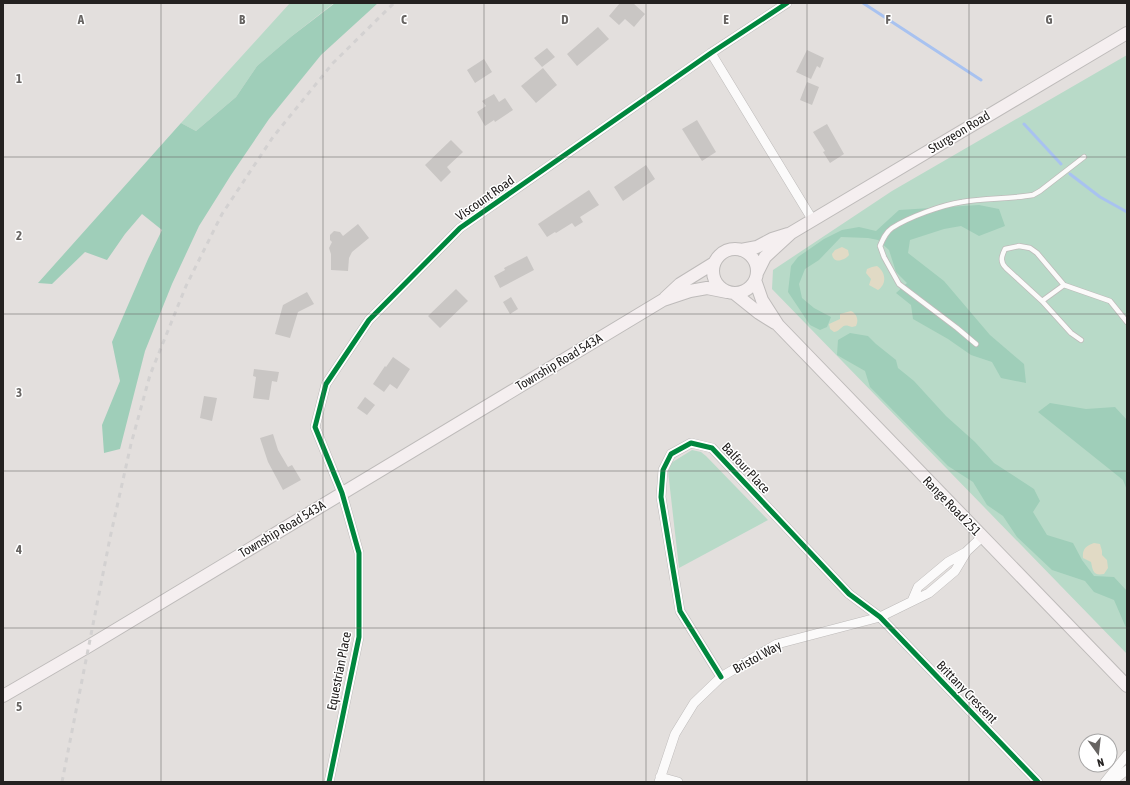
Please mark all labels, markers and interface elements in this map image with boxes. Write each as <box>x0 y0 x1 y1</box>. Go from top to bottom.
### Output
text: A <box>77 12 85 27</box>
text: B <box>239 12 246 27</box>
text: C <box>401 12 407 27</box>
text: D <box>561 12 569 27</box>
text: E <box>723 12 729 27</box>
text: F <box>885 12 891 27</box>
text: G <box>1046 12 1053 27</box>
text: 1 <box>16 71 22 86</box>
street label: Sturgeon Road <box>926 108 992 156</box>
street label: Viscount Road <box>453 172 517 224</box>
text: 2 <box>16 228 22 243</box>
street label: Township Road 543A <box>513 330 605 394</box>
text: 3 <box>16 385 22 400</box>
street label: Balfour Place <box>719 440 773 497</box>
street label: Range Road 251 <box>920 473 984 539</box>
street label: Township Road 543A <box>236 497 328 561</box>
text: 4 <box>15 542 22 557</box>
street label: Equestrian Place <box>324 630 354 712</box>
street label: Bristol Way <box>730 637 784 676</box>
street label: Brittany Crescent <box>934 658 1001 726</box>
text: 5 <box>16 699 22 714</box>
north arrow <box>1078 733 1118 773</box>
text: N <box>1096 756 1105 769</box>

